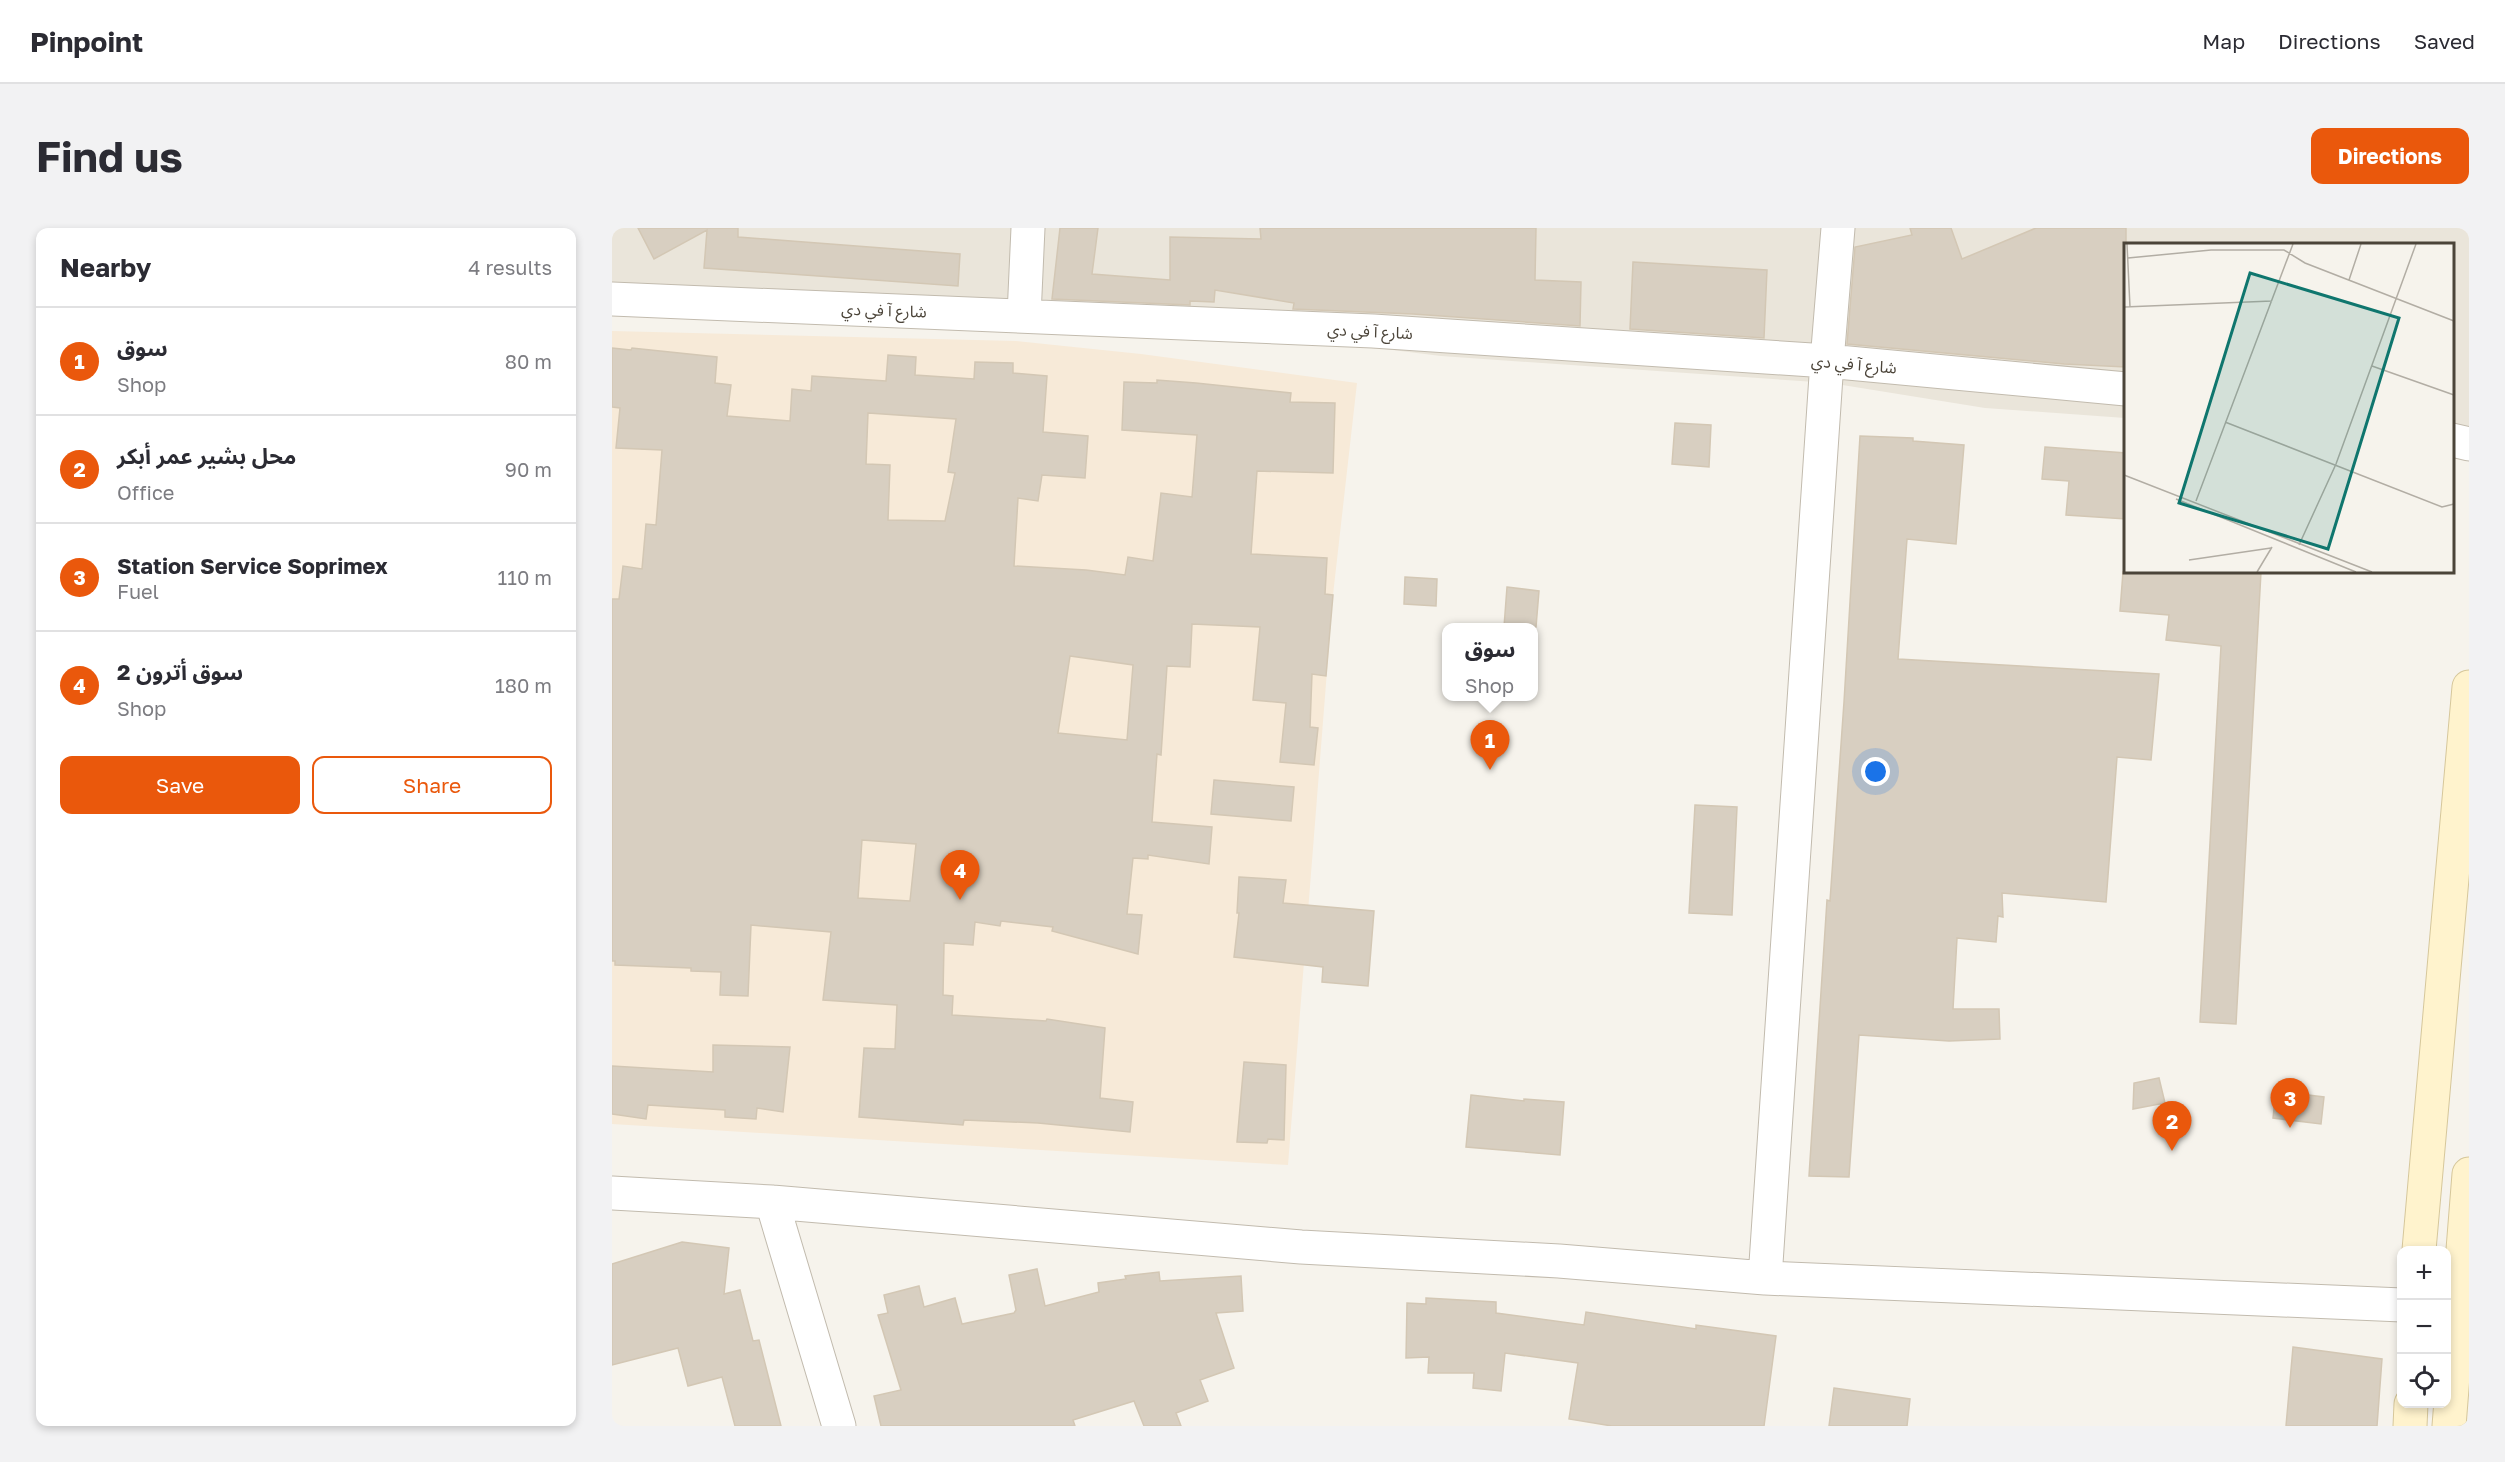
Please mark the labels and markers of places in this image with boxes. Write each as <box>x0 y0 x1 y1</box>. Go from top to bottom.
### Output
pin: 1 <box>1470 720 1510 770</box>
pin: 4 <box>940 850 980 900</box>
pin: 3 <box>2270 1078 2310 1128</box>
pin: 2 <box>2152 1102 2192 1151</box>

